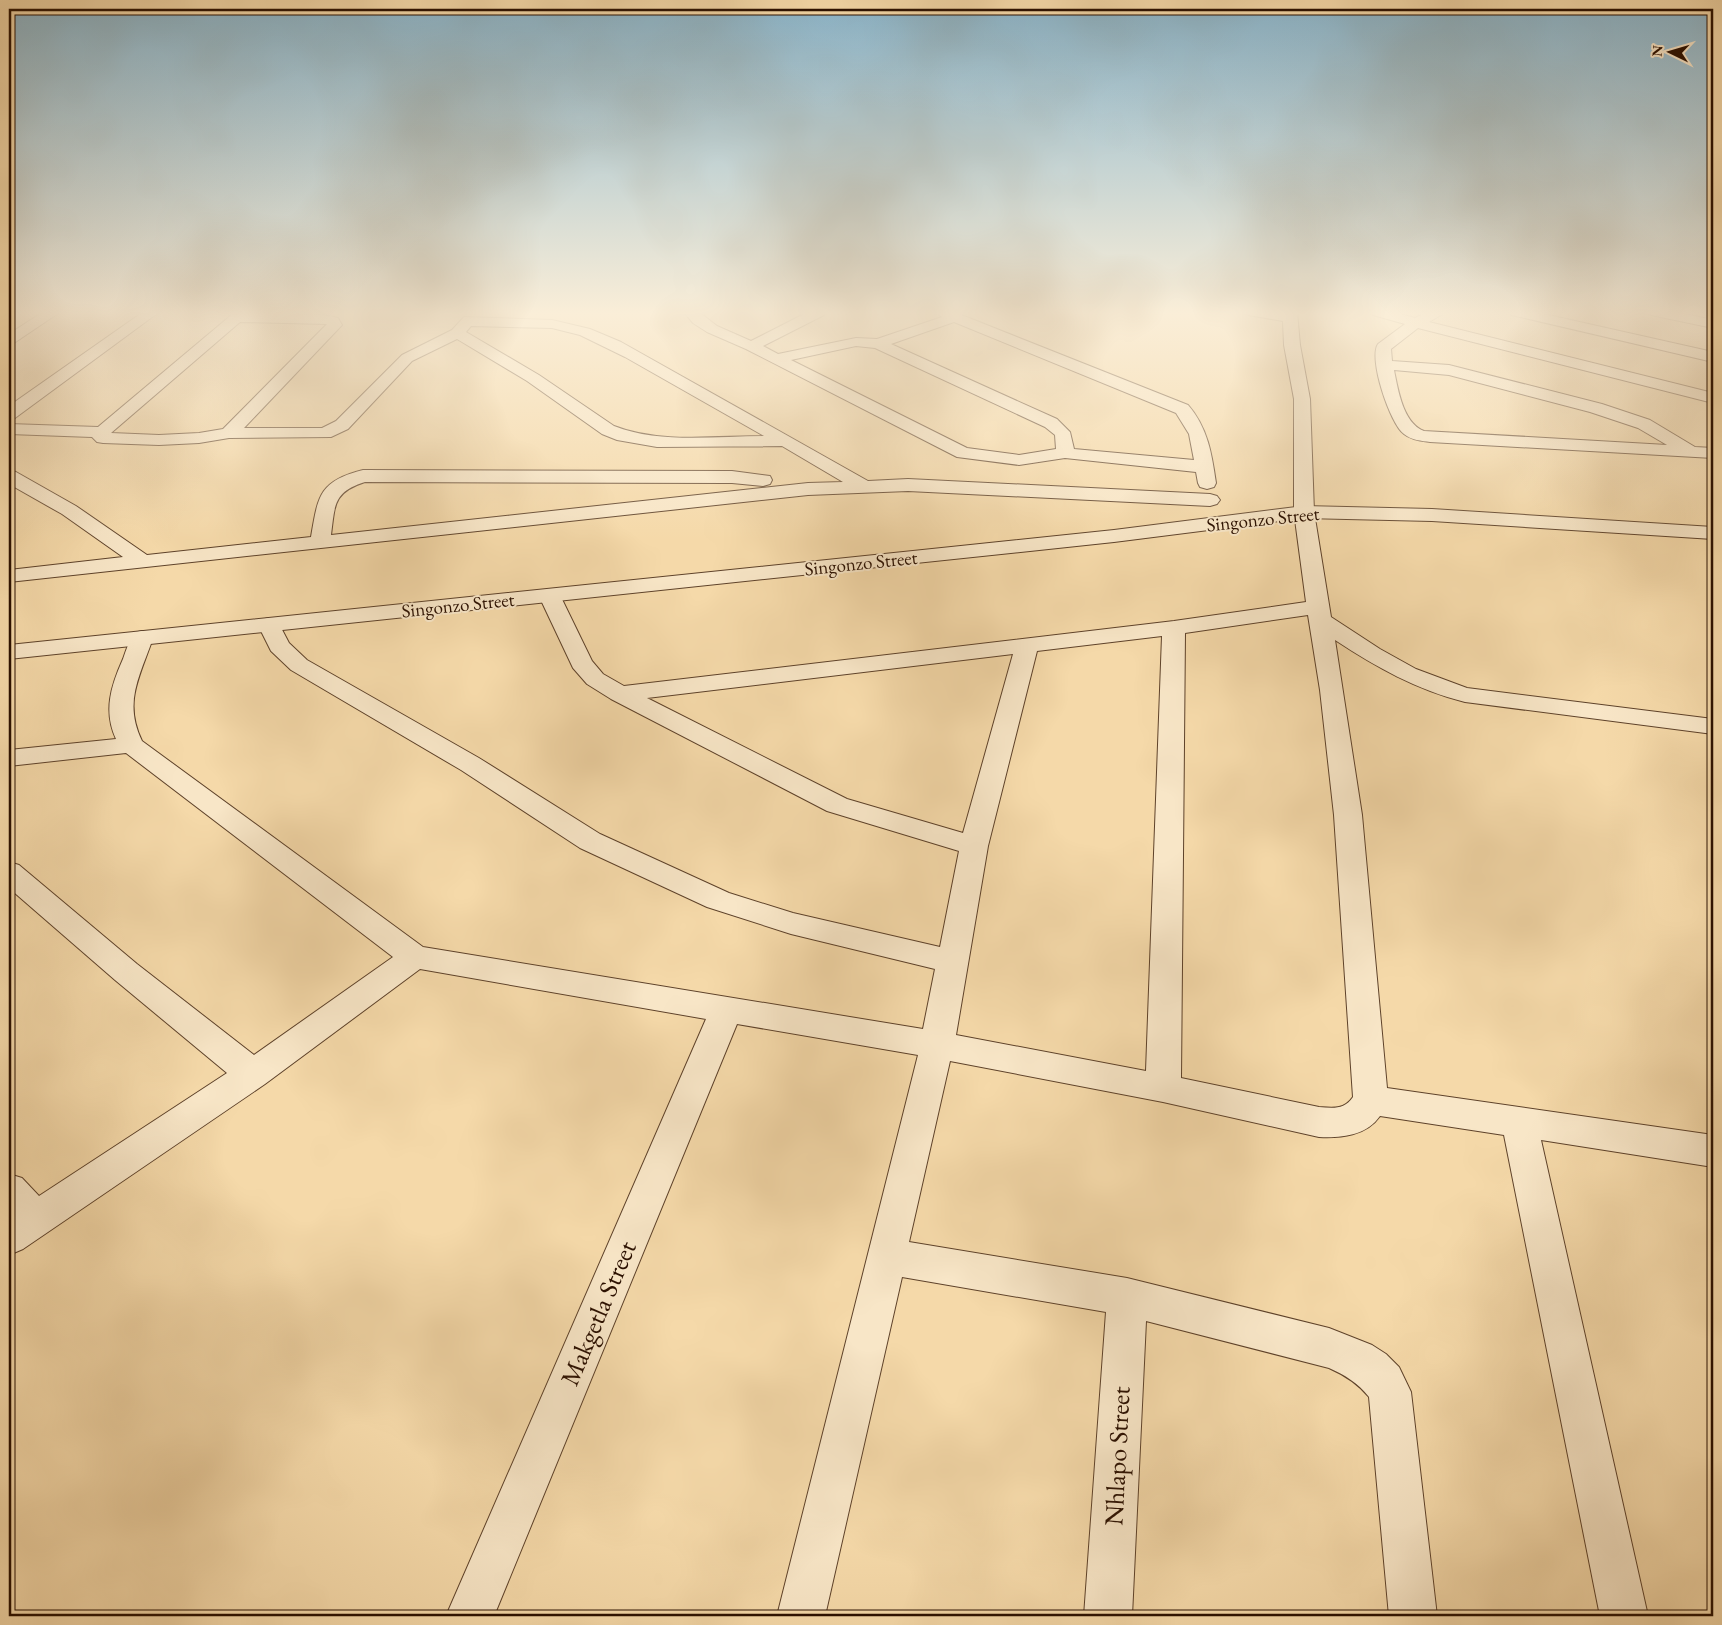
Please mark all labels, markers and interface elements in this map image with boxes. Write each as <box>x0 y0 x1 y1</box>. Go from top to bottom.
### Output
north arrow <box>1644 28 1694 78</box>
text: N <box>1648 44 1667 57</box>
street label: Singonzo Street <box>1205 501 1321 537</box>
street label: Singonzo Street <box>803 545 919 581</box>
street label: Singonzo Street <box>400 587 516 623</box>
street label: Makgetla Street <box>552 1235 644 1391</box>
street label: Nhlapo Street <box>1096 1386 1138 1526</box>

